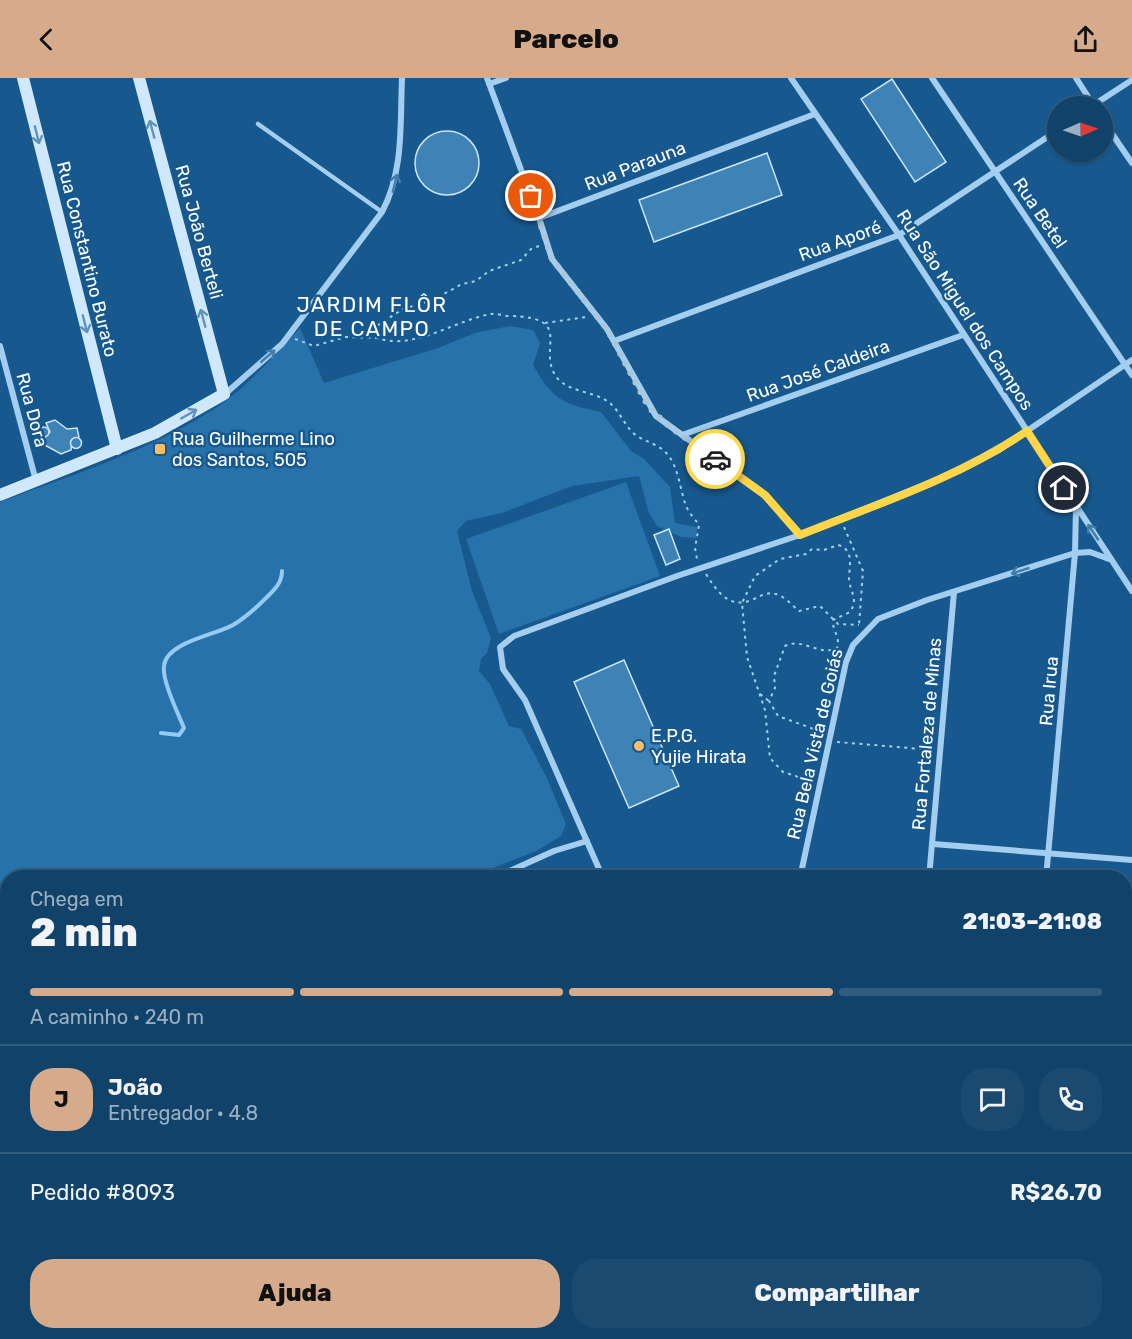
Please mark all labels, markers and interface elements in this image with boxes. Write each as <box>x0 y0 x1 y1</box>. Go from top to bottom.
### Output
icon: back <box>30 23 63 56</box>
text: Parcelo <box>513 23 619 55</box>
icon: share <box>1069 23 1102 56</box>
north arrow <box>1047 96 1113 162</box>
map controls <box>1047 96 1113 162</box>
one-way arrow <box>146 120 158 139</box>
one-way arrow <box>32 125 44 144</box>
street label: Rua Parauna <box>581 137 689 195</box>
street label: Rua Constantino Burato <box>52 159 122 359</box>
street label: Rua João Berteli <box>170 162 228 302</box>
pin <box>505 170 556 221</box>
street label: Rua Betel <box>1008 173 1072 253</box>
one-way arrow <box>389 174 401 193</box>
icon: bag <box>514 179 547 212</box>
street label: Rua São Miguel dos Campos <box>892 206 1038 414</box>
street label: Rua Aporé <box>796 216 884 266</box>
district label: JARDIM FLÔR DE CAMPO <box>296 292 448 341</box>
one-way arrow <box>197 309 209 328</box>
one-way arrow <box>80 314 92 333</box>
street label: Rua José Caldeira <box>744 335 892 407</box>
one-way arrow <box>260 349 275 363</box>
street label: Rua Dora <box>11 370 53 450</box>
one-way arrow <box>180 408 197 420</box>
place label: Rua Guilherme Lino dos Santos, 505 <box>172 428 335 471</box>
courier <box>685 429 745 489</box>
marker: Rua Guilherme Lino dos Santos, 505 <box>153 442 167 456</box>
icon: car <box>699 443 732 476</box>
pin <box>1038 462 1089 513</box>
icon: home <box>1047 471 1080 504</box>
one-way arrow <box>1086 523 1099 540</box>
one-way arrow <box>1011 566 1030 577</box>
street label: Rua Fortaleza de Minas <box>908 637 946 831</box>
street label: Rua Bela Vista de Goiás <box>782 646 848 842</box>
street label: Rua Irua <box>1035 655 1063 727</box>
place label: E.P.G. Yujie Hirata <box>651 725 747 768</box>
marker: E.P.G. Yujie Hirata <box>632 739 646 753</box>
text: Chega em <box>30 887 124 911</box>
text: 21:03–21:08 <box>962 908 1102 935</box>
text: 2 min <box>30 910 138 956</box>
text: A caminho · 240 m <box>30 1005 204 1029</box>
button: chat <box>961 1068 1024 1131</box>
button: phone <box>1039 1068 1102 1131</box>
text: João <box>108 1074 163 1101</box>
text: J <box>54 1086 69 1113</box>
text: Entregador · 4.8 <box>108 1101 258 1125</box>
text: Pedido #8093 <box>30 1179 175 1206</box>
text: R$26.70 <box>1010 1179 1102 1206</box>
button: Ajuda <box>30 1259 560 1328</box>
button: Compartilhar <box>572 1259 1102 1328</box>

